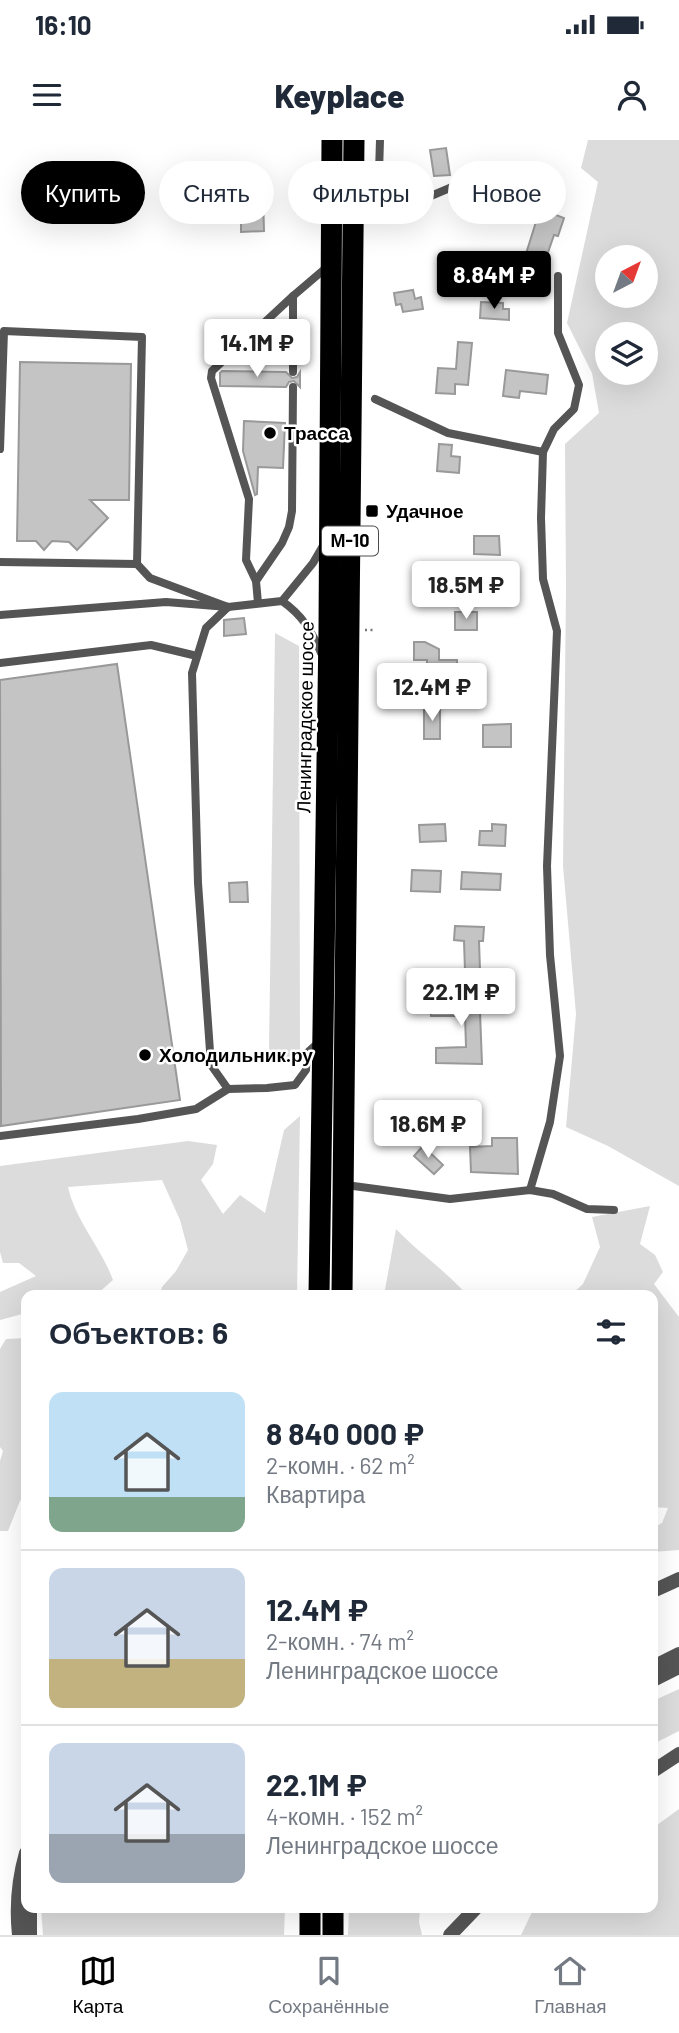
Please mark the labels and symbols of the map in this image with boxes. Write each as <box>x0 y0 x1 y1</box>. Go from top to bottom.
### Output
north arrow <box>595 245 658 308</box>
pin: 8.84M ₽ <box>429 251 559 311</box>
pin: 14.1M ₽ <box>192 320 322 379</box>
place label: Трасса <box>284 421 349 444</box>
marker: Трасса <box>262 425 278 441</box>
place label: Удачное <box>386 499 463 522</box>
marker: Удачное <box>364 503 380 519</box>
road number: М-10 <box>322 526 378 556</box>
pin: 18.5M ₽ <box>401 561 531 621</box>
street label: Ленинградское шоссе <box>291 621 318 813</box>
pin: 12.4M ₽ <box>367 664 497 723</box>
pin: 22.1M ₽ <box>396 968 526 1028</box>
place label: Холодильник.ру <box>159 1043 313 1066</box>
marker: Холодильник.ру <box>137 1047 153 1063</box>
pin: 18.6M ₽ <box>363 1100 493 1160</box>

